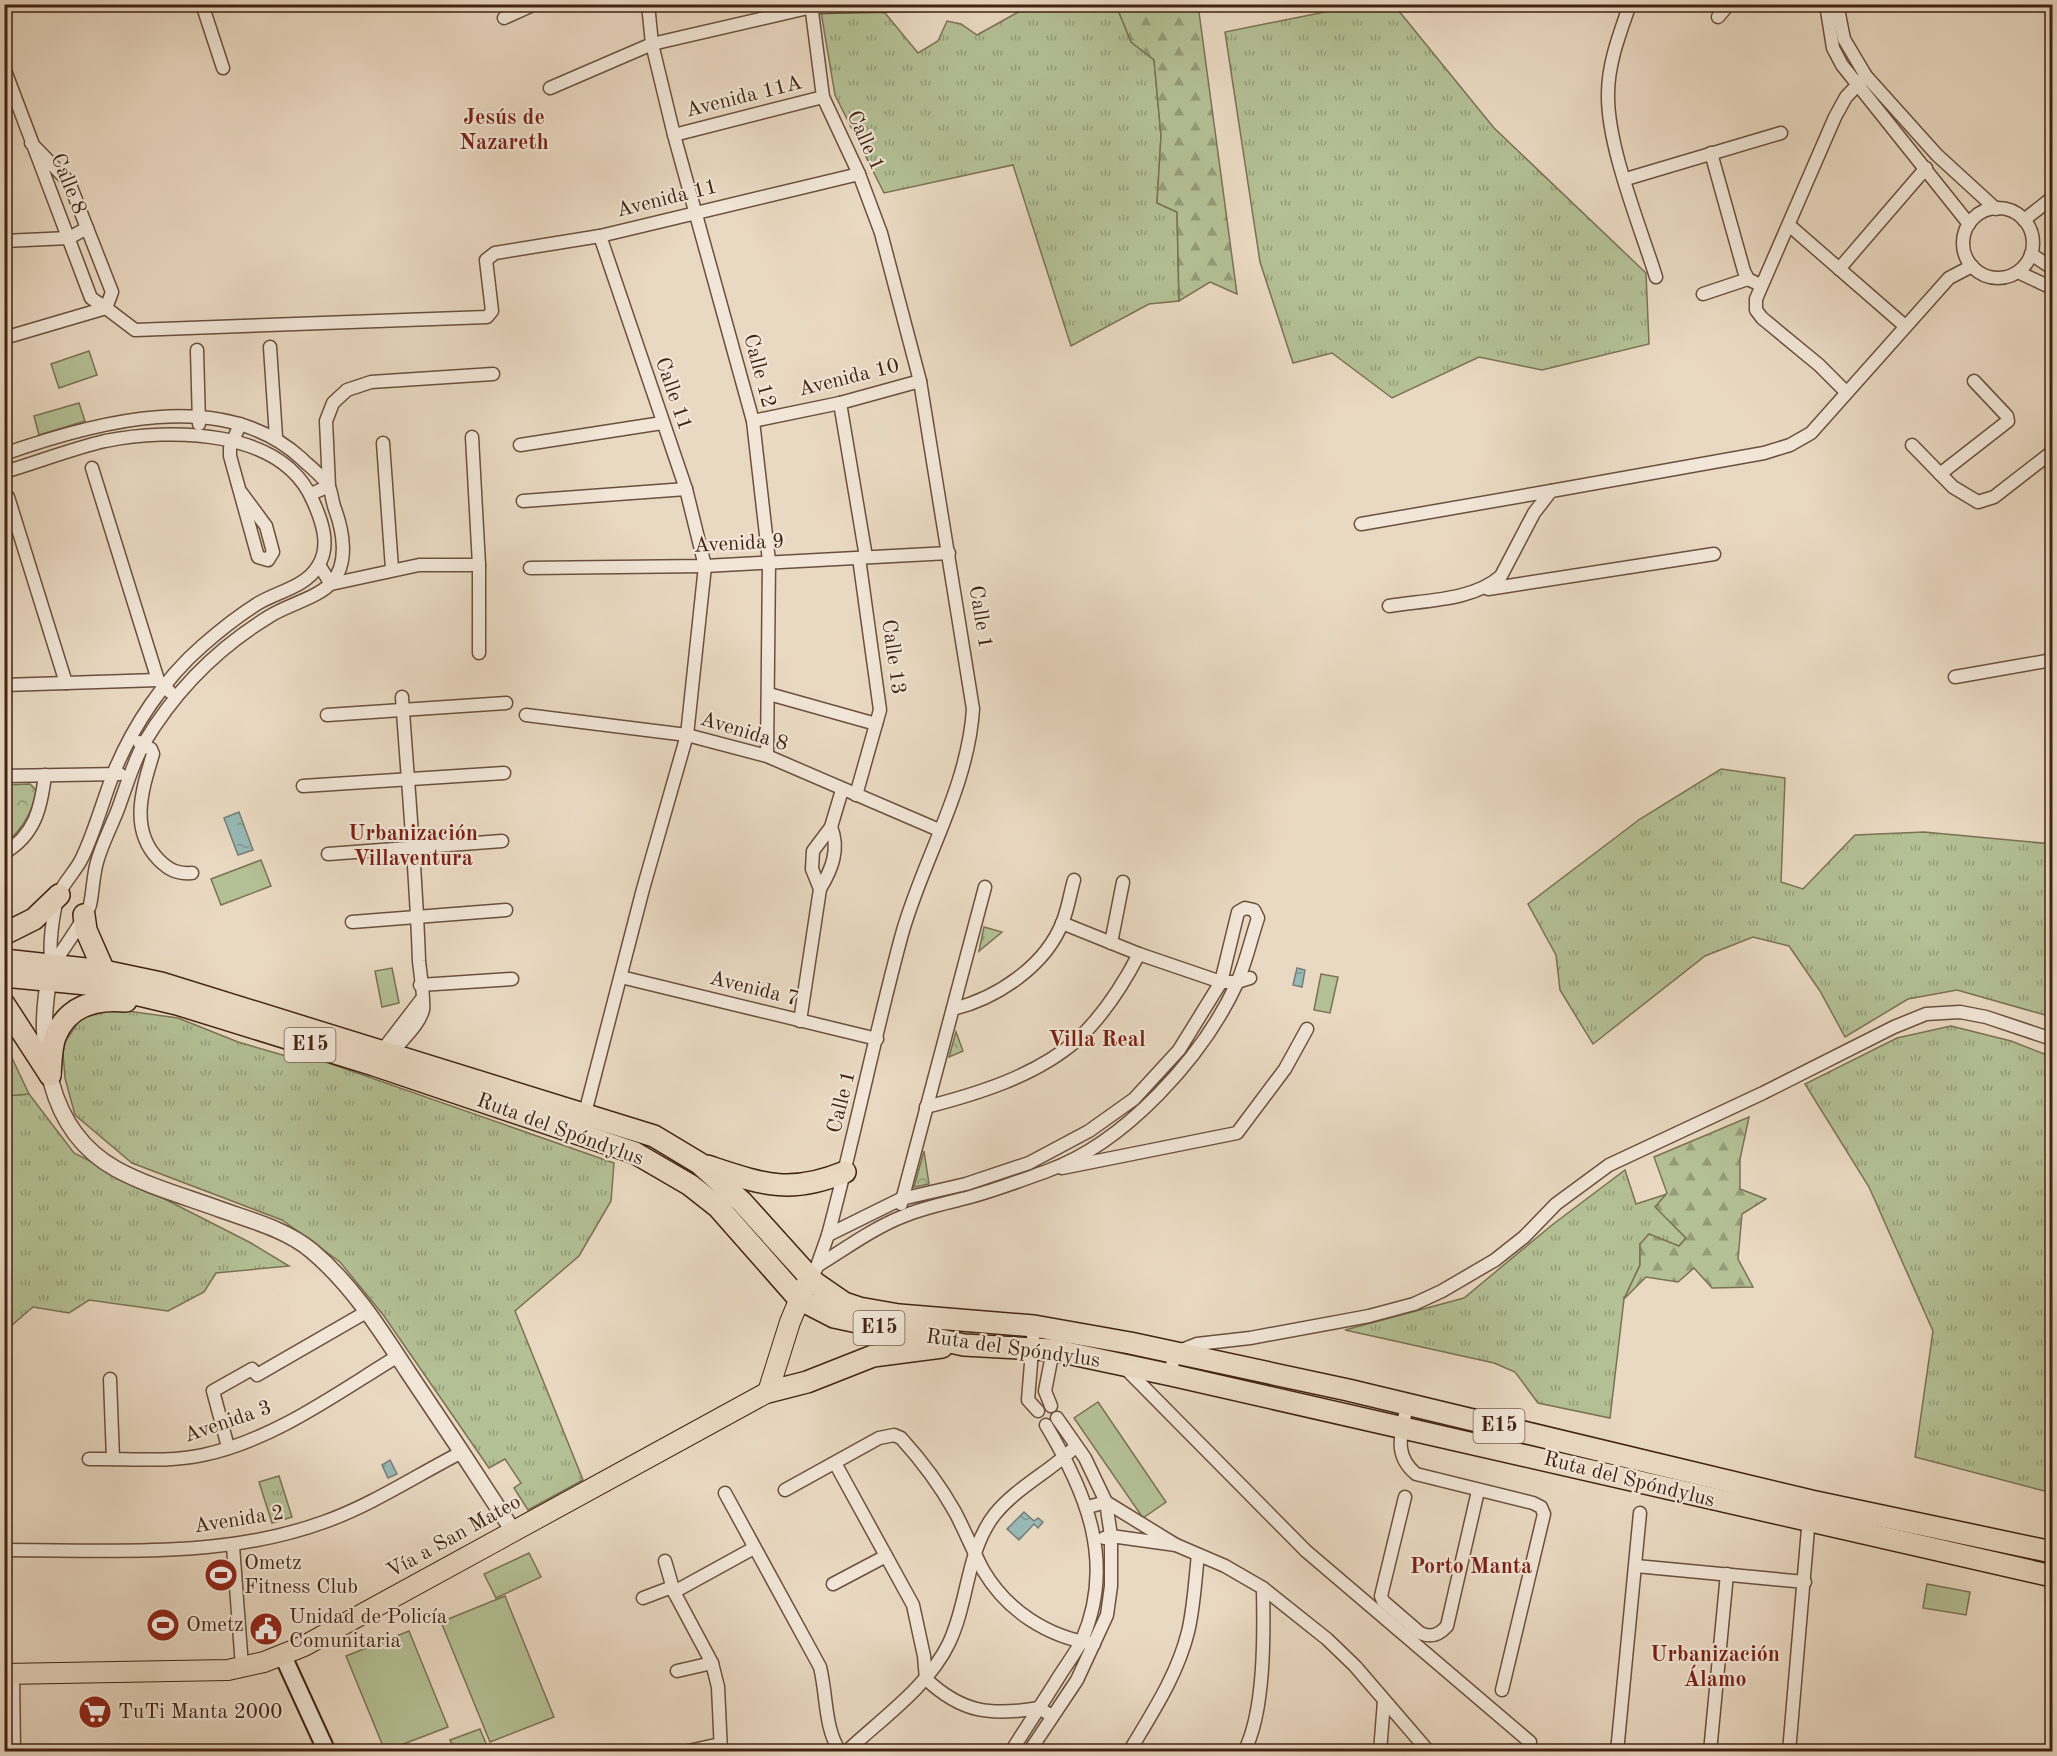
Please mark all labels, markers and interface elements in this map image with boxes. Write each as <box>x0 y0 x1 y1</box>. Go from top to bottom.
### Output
street label: Avenida 11A <box>684 72 804 122</box>
district label: Jesús de Nazareth <box>459 107 549 154</box>
street label: Calle 1 <box>842 108 888 174</box>
street label: Calle 8 <box>46 151 90 217</box>
street label: Avenida 11 <box>614 176 720 222</box>
street label: Calle 12 <box>739 332 779 410</box>
street label: Calle 11 <box>651 355 695 433</box>
street label: Avenida 10 <box>796 355 902 401</box>
street label: Avenida 9 <box>693 531 785 557</box>
street label: Calle 1 <box>965 584 995 650</box>
street label: Calle 13 <box>877 618 909 696</box>
street label: Avenida 8 <box>697 709 791 755</box>
district label: Urbanización Villaventura <box>348 823 478 870</box>
street label: Avenida 7 <box>707 968 801 1010</box>
road number: E15 <box>284 1028 336 1062</box>
district label: Villa Real <box>1048 1029 1146 1051</box>
street label: Calle 1 <box>824 1069 860 1135</box>
street label: Ruta del Spóndylus <box>474 1090 646 1170</box>
road number: E15 <box>854 1311 904 1345</box>
street label: Ruta del Spóndylus <box>925 1326 1101 1372</box>
street label: Avenida 3 <box>182 1397 274 1447</box>
road number: E15 <box>1474 1409 1524 1443</box>
street label: Ruta del Spóndylus <box>1541 1449 1717 1511</box>
street label: Vía a San Mateo <box>384 1492 524 1582</box>
street label: Avenida 2 <box>192 1503 286 1537</box>
place label: Ometz Fitness Club <box>244 1553 358 1598</box>
district label: Porto Manta <box>1410 1556 1532 1578</box>
sports icon: Ometz Fitness Club <box>203 1557 239 1593</box>
sports icon: Ometz <box>145 1607 181 1643</box>
place label: Unidad de Policía Comunitaria <box>289 1607 447 1652</box>
public building icon: Unidad de Policía Comunitaria <box>248 1611 284 1647</box>
place label: Ometz <box>186 1615 244 1636</box>
district label: Urbanización Álamo <box>1650 1644 1780 1691</box>
supermarket icon: TuTi Manta 2000 <box>77 1694 113 1730</box>
place label: TuTi Manta 2000 <box>118 1702 282 1723</box>

